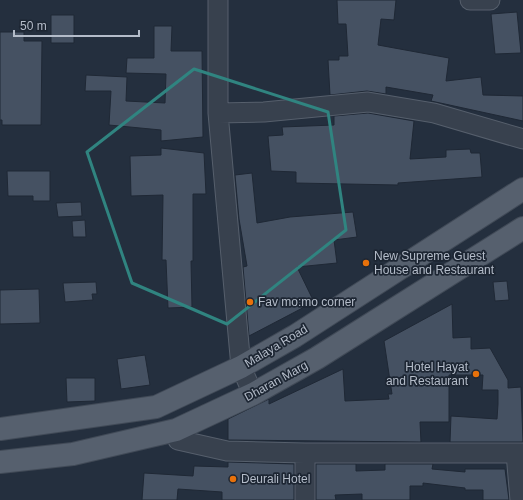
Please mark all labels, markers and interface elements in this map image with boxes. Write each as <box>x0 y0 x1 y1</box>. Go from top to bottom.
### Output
scale bar <box>14 12 139 38</box>
text: 50 m <box>20 19 47 33</box>
place label: New Supreme Guest House and Restaurant <box>374 249 495 277</box>
marker: New Supreme Guest House and Restaurant <box>361 258 371 268</box>
place label: Fav mo:mo corner <box>258 295 355 309</box>
marker: Fav mo:mo corner <box>245 297 255 307</box>
street label: Malaya Road <box>242 322 310 370</box>
street label: Dharan Marg <box>242 358 310 404</box>
place label: Hotel Hayat and Restaurant <box>386 360 469 388</box>
marker: Hotel Hayat and Restaurant <box>471 369 481 379</box>
place label: Deurali Hotel <box>241 472 310 486</box>
marker: Deurali Hotel <box>228 474 238 484</box>

